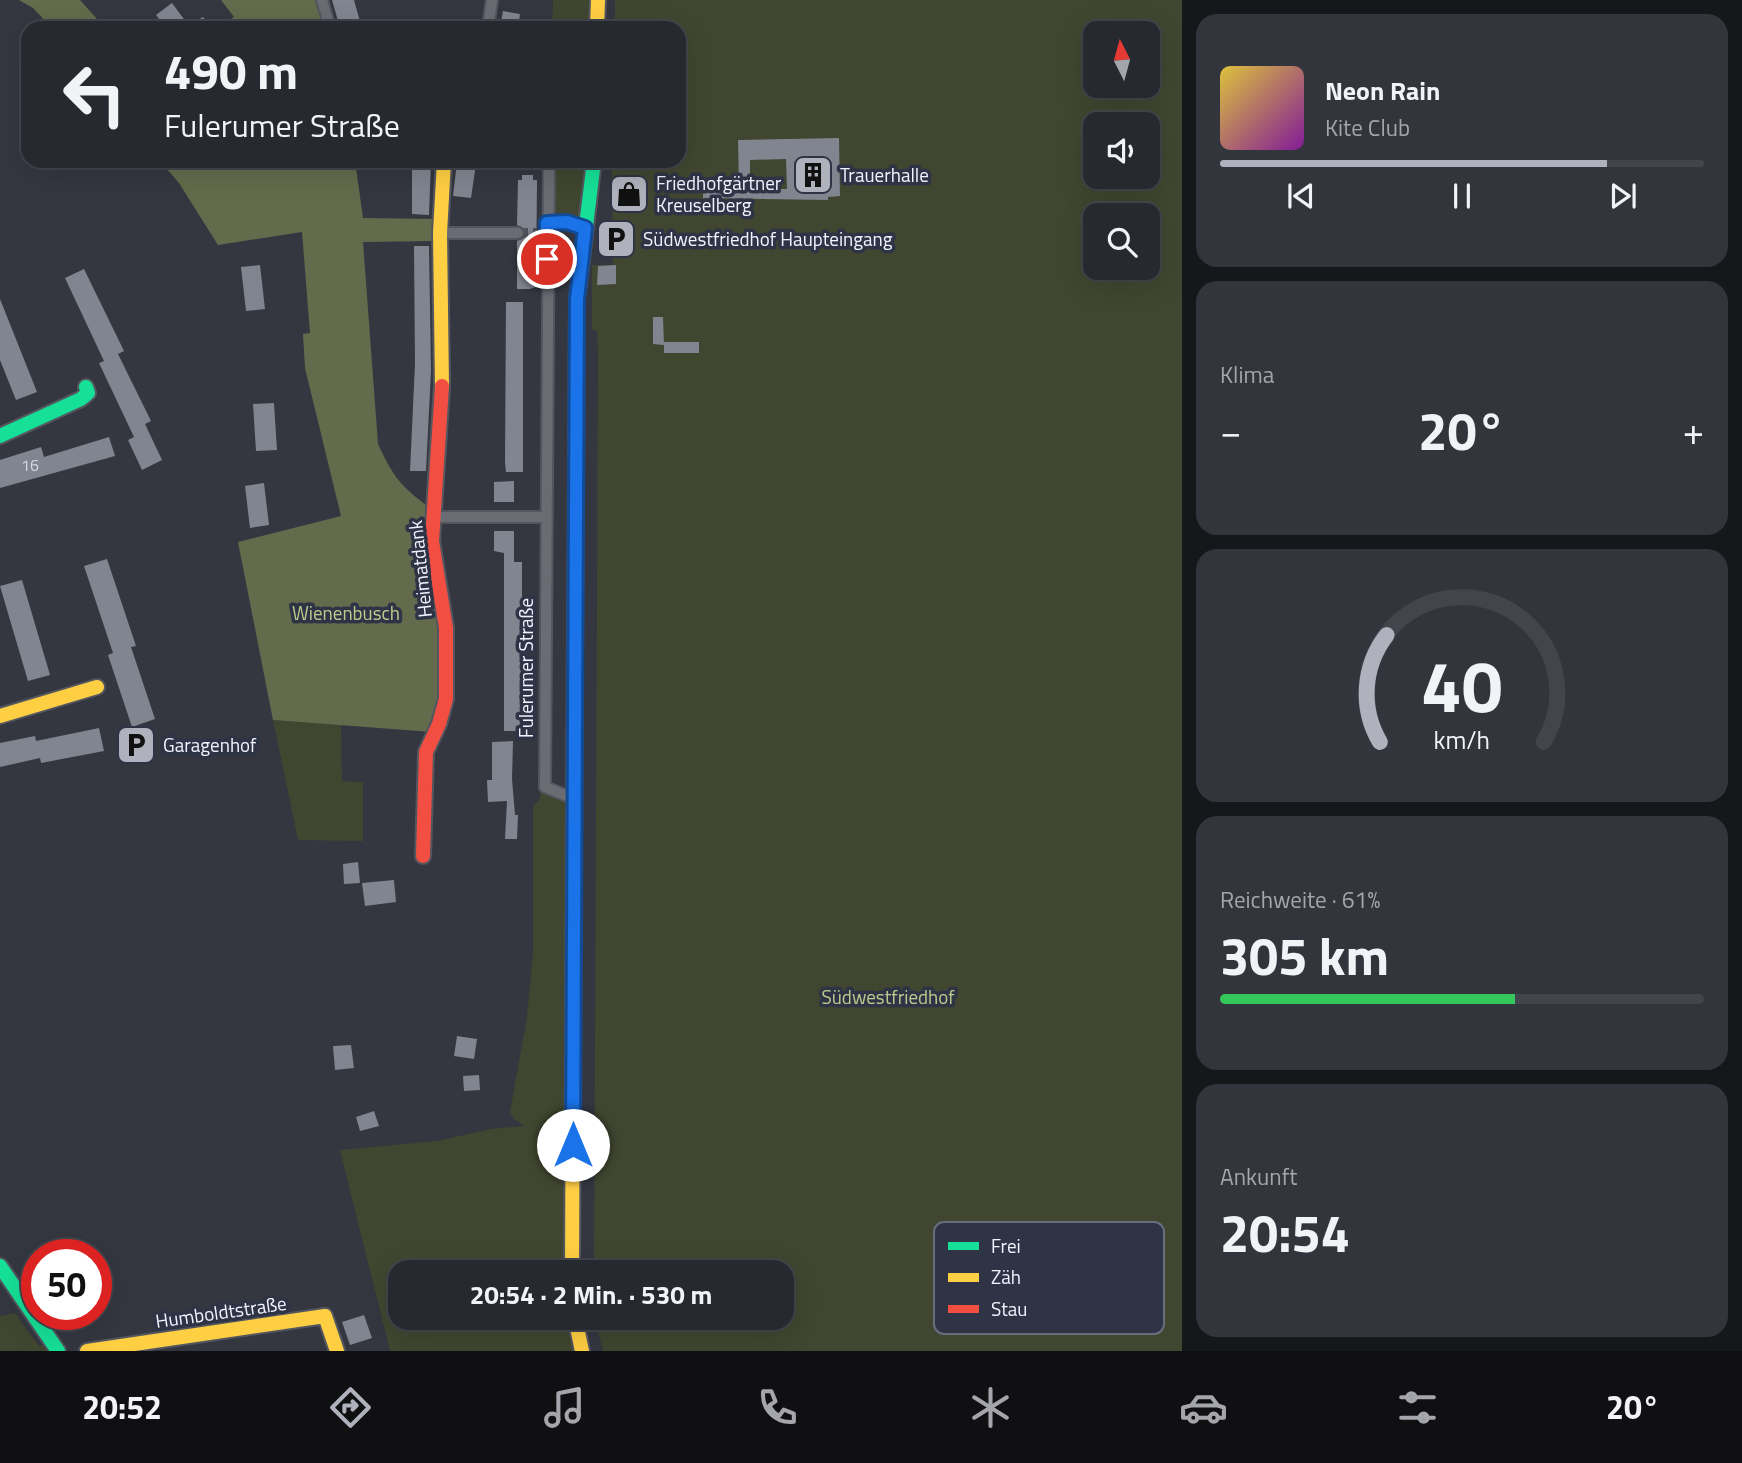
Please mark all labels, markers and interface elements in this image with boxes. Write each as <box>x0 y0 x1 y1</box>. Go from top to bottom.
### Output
north arrow <box>1083 21 1160 98</box>
map controls <box>1083 21 1160 280</box>
text: 490 m <box>164 33 298 108</box>
icon: left <box>49 49 140 140</box>
text: Neon Rain <box>1325 71 1440 110</box>
text: Fulerumer Straße <box>164 101 400 149</box>
text: Kite Club <box>1325 110 1410 145</box>
button: sound <box>1083 112 1160 189</box>
building icon: Trauerhalle <box>792 154 834 196</box>
place label: Trauerhalle <box>840 160 929 189</box>
place label: Friedhofgärtner Kreuselberg <box>656 168 782 219</box>
shop icon: Friedhofgärtner Kreuselberg <box>608 173 650 215</box>
icon: previous <box>1282 177 1320 215</box>
icon: pause <box>1443 177 1481 215</box>
icon: next <box>1604 177 1642 215</box>
button: search <box>1083 203 1160 280</box>
parking icon: Südwestfriedhof Haupteingang <box>595 218 637 260</box>
place label: Südwestfriedhof Haupteingang <box>643 224 893 253</box>
pin <box>517 229 577 289</box>
icon: arrive <box>528 240 566 278</box>
text: Klima <box>1220 357 1274 392</box>
text: 20° <box>1418 391 1506 470</box>
text: − <box>1220 402 1241 460</box>
text: + <box>1683 402 1704 460</box>
house number: 16 <box>21 453 39 477</box>
street label: Heimatdank <box>400 519 439 619</box>
park label: Wienenbusch <box>292 598 400 627</box>
street label: Fulerumer Straße <box>511 598 540 738</box>
text: 40 <box>1421 630 1503 740</box>
text: km/h <box>1434 720 1490 758</box>
parking icon: Garagenhof <box>115 724 157 766</box>
place label: Garagenhof <box>163 730 257 759</box>
text: Reichweite · 61% <box>1220 882 1380 917</box>
text: 305 km <box>1220 916 1389 995</box>
park label: Südwestfriedhof <box>821 982 955 1011</box>
position arrow <box>536 1108 610 1182</box>
text: Ankunft <box>1220 1159 1297 1194</box>
text: 20:54 <box>1220 1193 1350 1272</box>
legend <box>934 1222 1164 1334</box>
text: Frei <box>991 1231 1021 1260</box>
speed limit sign: 50 <box>21 1239 112 1330</box>
text: Zäh <box>991 1262 1021 1291</box>
text: 20:54 · 2 Min. · 530 m <box>470 1275 712 1314</box>
street label: Humboldtstraße <box>154 1288 288 1335</box>
text: Stau <box>991 1294 1027 1323</box>
text: 20:52 <box>82 1383 162 1431</box>
icon: directions <box>326 1383 375 1432</box>
icon: music <box>540 1383 589 1432</box>
icon: phone <box>753 1383 802 1432</box>
icon: climate <box>966 1383 1015 1432</box>
icon: car <box>1179 1383 1228 1432</box>
icon: filters <box>1393 1383 1442 1432</box>
text: 20° <box>1606 1383 1660 1431</box>

